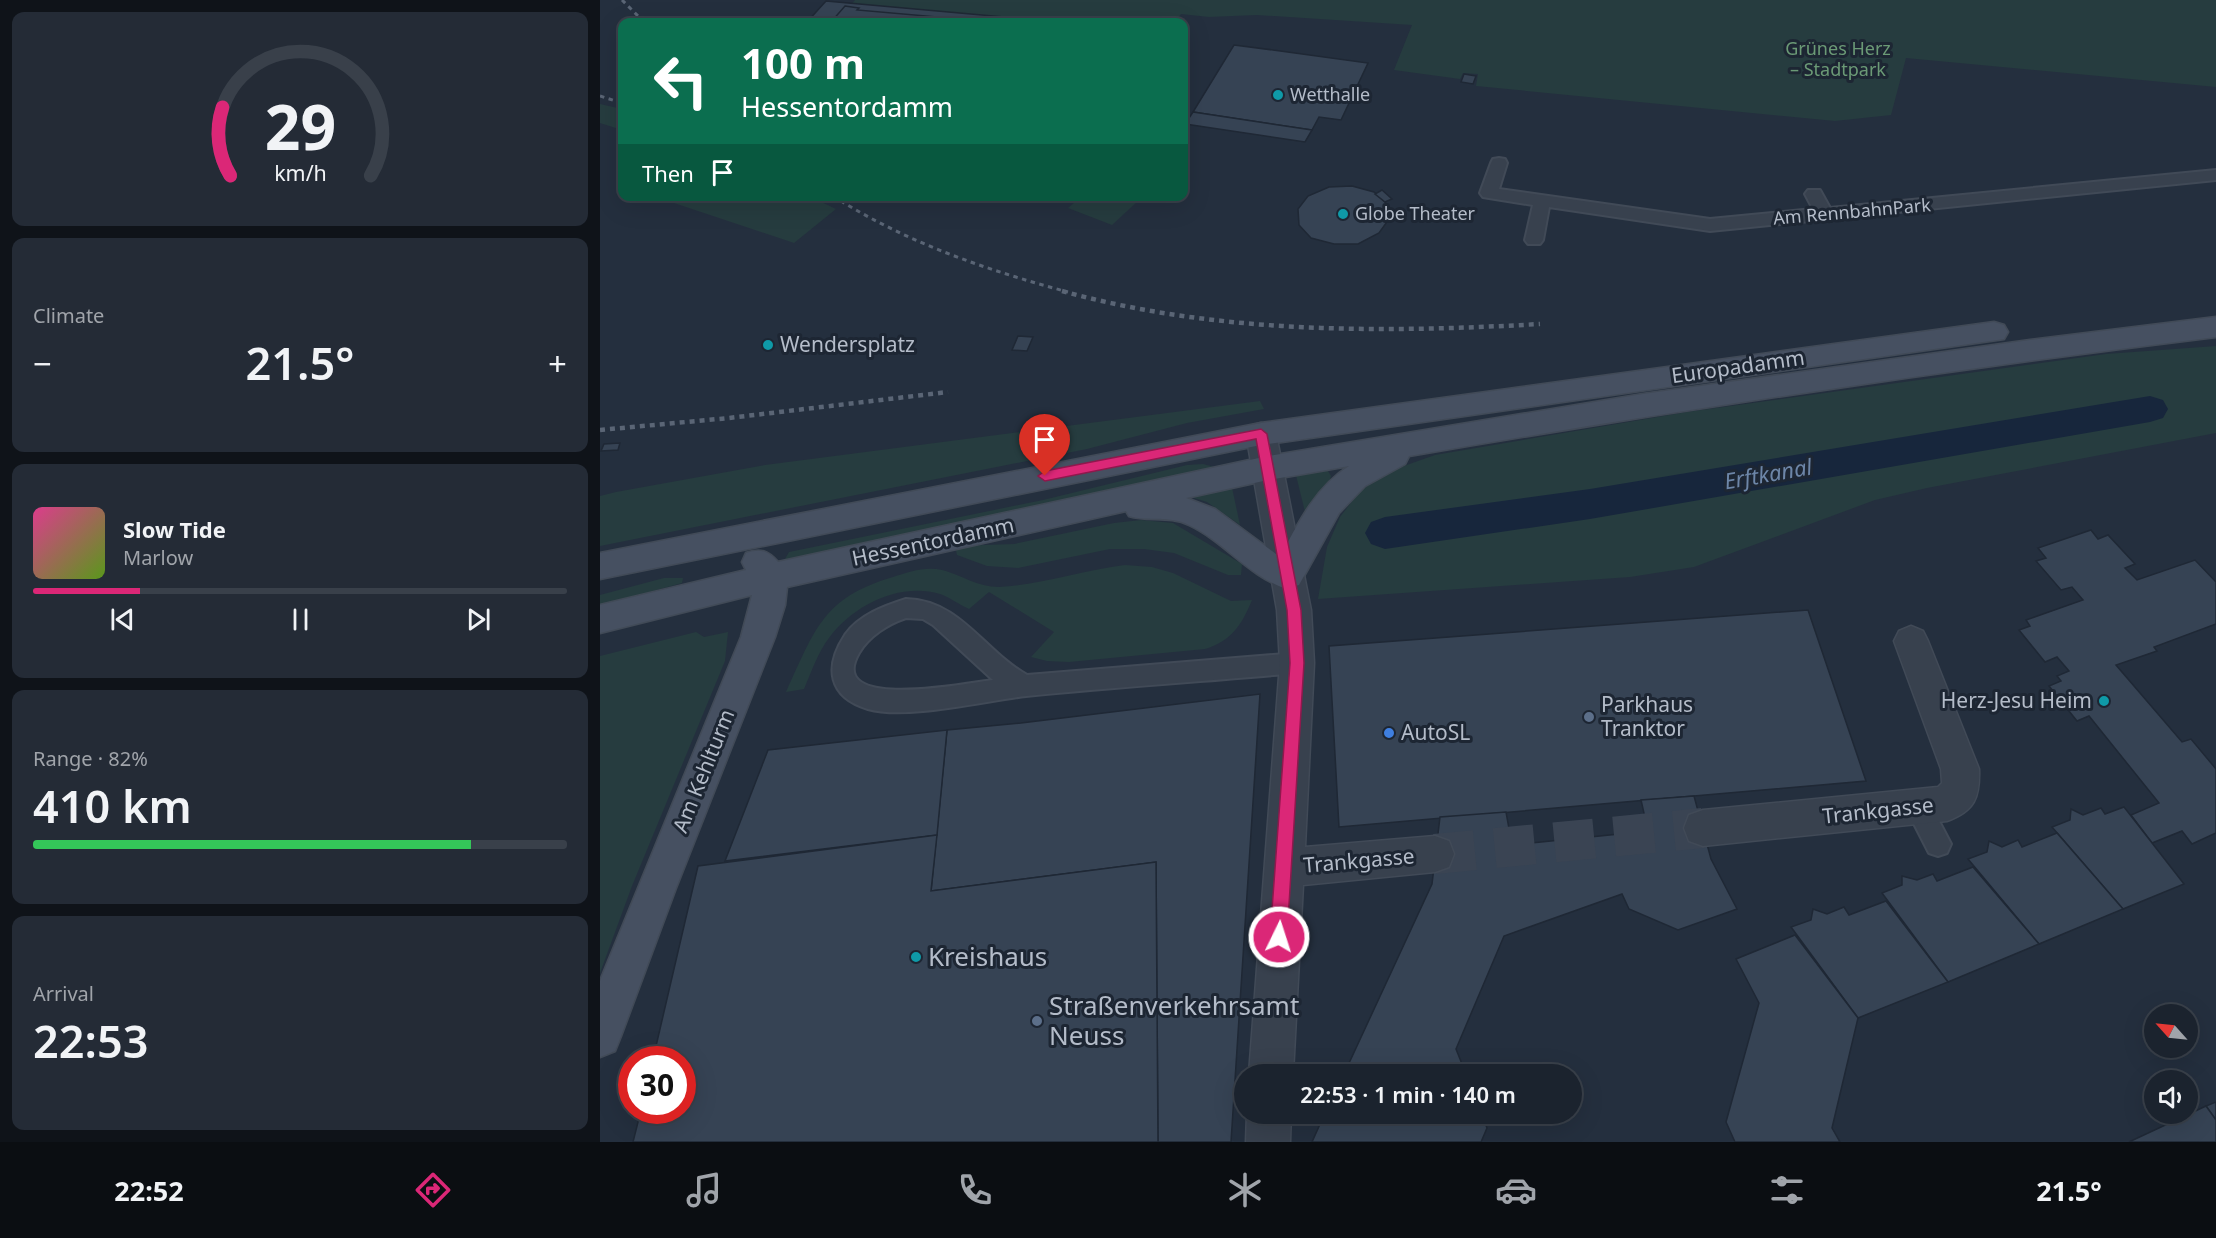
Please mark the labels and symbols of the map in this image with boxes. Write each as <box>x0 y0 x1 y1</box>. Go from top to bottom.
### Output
park label: Grünes Herz – Stadtpark <box>1785 36 1891 81</box>
place label: Wetthalle <box>1290 82 1370 106</box>
marker: Wetthalle <box>1271 88 1285 102</box>
street label: Am RennbahnPark <box>1772 192 1932 230</box>
place label: Globe Theater <box>1355 201 1476 225</box>
marker: Globe Theater <box>1336 207 1350 221</box>
place label: Wendersplatz <box>780 330 915 358</box>
marker: Wendersplatz <box>761 338 775 352</box>
street label: Europadamm <box>1669 343 1806 389</box>
pin <box>1019 414 1070 476</box>
water label: Erftkanal <box>1722 450 1815 495</box>
street label: Hessentordamm <box>849 510 1016 572</box>
place label: Herz-Jesu Heim <box>1941 686 2092 714</box>
place label: Parkhaus Tranktor <box>1601 690 1693 742</box>
marker: Herz-Jesu Heim <box>2097 694 2111 708</box>
street label: Am Kehlturm <box>666 705 741 836</box>
marker: Parkhaus Tranktor <box>1582 710 1596 724</box>
place label: AutoSL <box>1401 718 1470 746</box>
marker: AutoSL <box>1382 726 1396 740</box>
street label: Trankgasse <box>1821 790 1935 830</box>
street label: Trankgasse <box>1302 841 1416 879</box>
position arrow <box>1247 905 1311 969</box>
place label: Kreishaus <box>928 938 1047 974</box>
marker: Kreishaus <box>909 950 923 964</box>
place label: Straßenverkehrsamt Neuss <box>1049 987 1299 1053</box>
north arrow <box>2144 1004 2198 1058</box>
marker: Straßenverkehrsamt Neuss <box>1030 1014 1044 1028</box>
speed limit sign: 30 <box>618 1046 696 1124</box>

